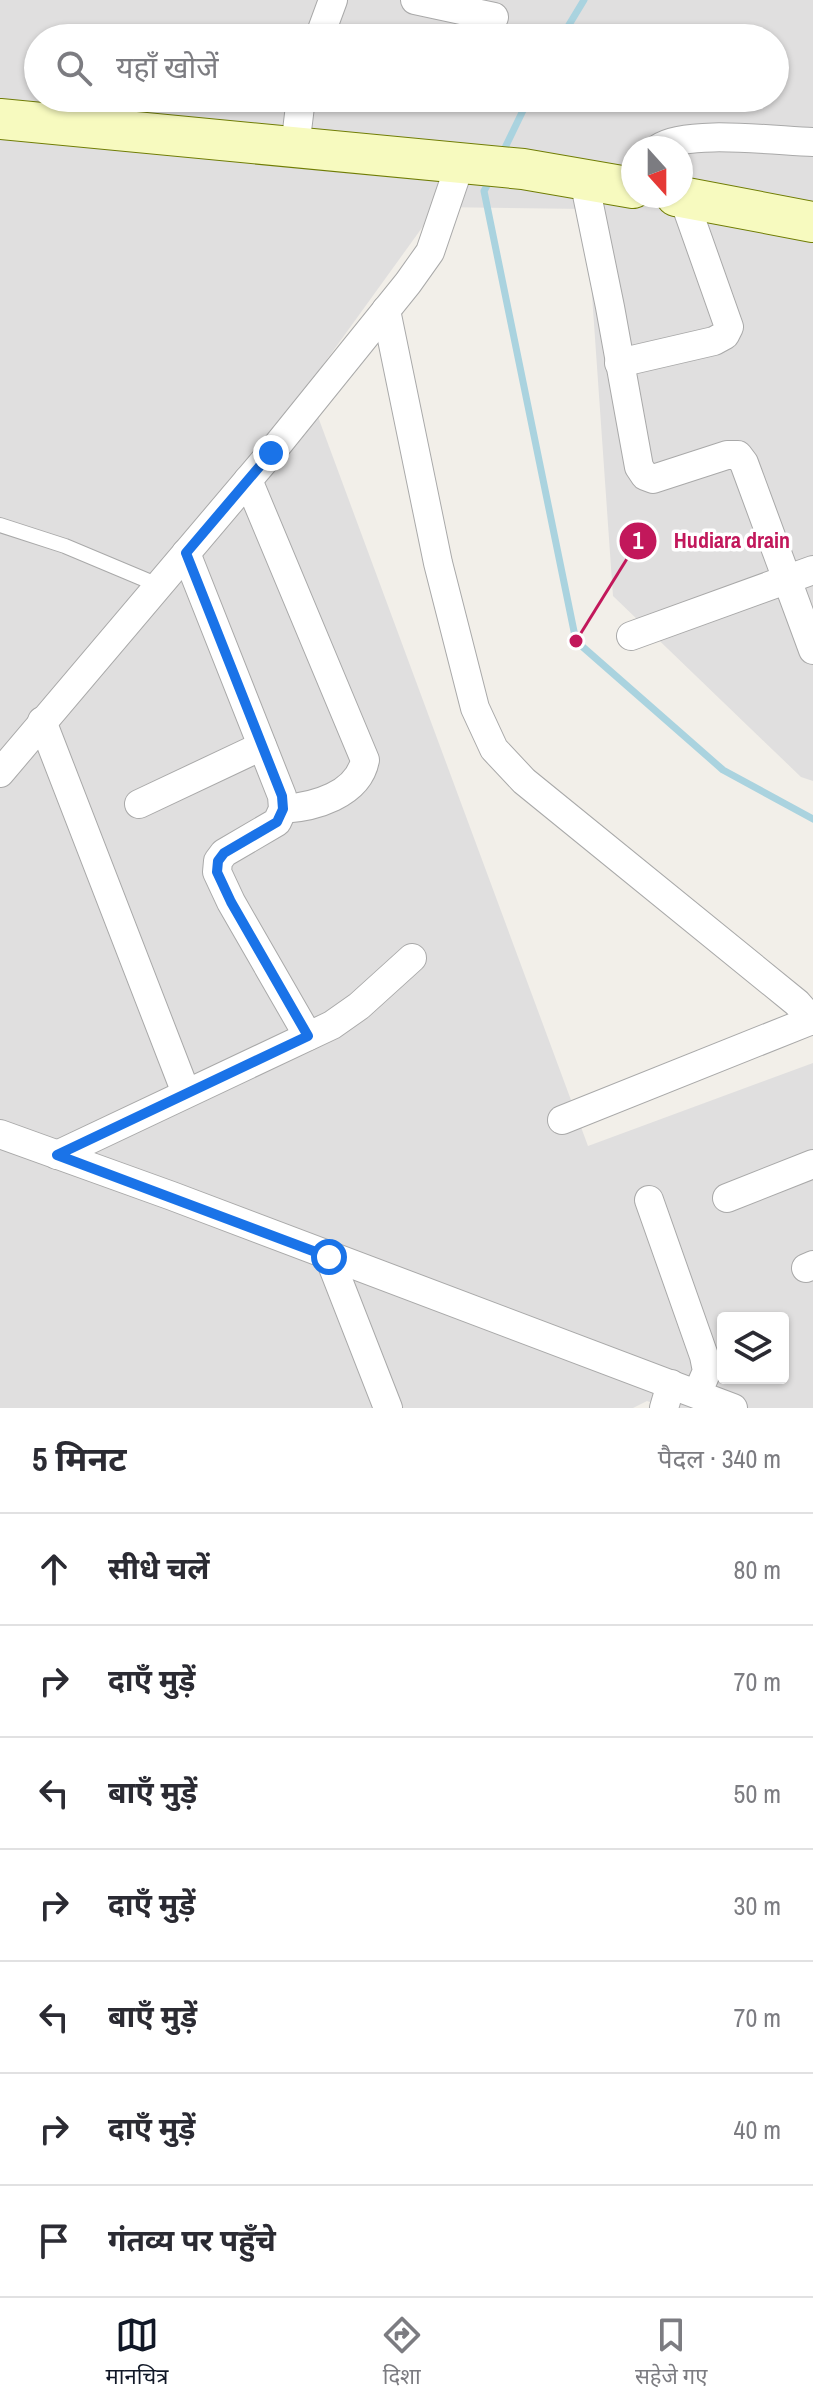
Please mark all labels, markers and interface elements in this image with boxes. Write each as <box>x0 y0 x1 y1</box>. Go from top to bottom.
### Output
search box <box>24 24 789 112</box>
icon: search <box>52 46 96 90</box>
text: यहाँ खोजें <box>116 47 219 87</box>
north arrow <box>621 136 693 208</box>
route end <box>253 435 289 471</box>
callout: Hudiara drain <box>618 518 806 564</box>
text: 1 <box>633 524 644 556</box>
text: Hudiara drain <box>674 525 790 555</box>
route start <box>311 1239 347 1275</box>
map controls <box>717 1312 789 1384</box>
button: layers <box>717 1312 789 1384</box>
text: 5 मिनट <box>32 1436 127 1482</box>
text: पैदल · 340 m <box>658 1441 781 1476</box>
icon: ahead <box>32 1547 76 1591</box>
text: सीधे चलें <box>108 1548 209 1588</box>
text: 80 m <box>734 1552 781 1587</box>
icon: right <box>32 1659 76 1703</box>
text: दाएँ मुड़ें <box>108 1660 195 1700</box>
text: 70 m <box>734 1664 781 1699</box>
icon: left <box>32 1771 76 1815</box>
text: बाएँ मुड़ें <box>108 1772 197 1812</box>
text: 50 m <box>734 1776 781 1811</box>
icon: right <box>32 1883 76 1927</box>
text: दाएँ मुड़ें <box>108 1884 195 1924</box>
text: 30 m <box>734 1888 781 1923</box>
icon: left <box>32 1995 76 2039</box>
text: बाएँ मुड़ें <box>108 1996 197 2036</box>
text: 70 m <box>734 2000 781 2035</box>
icon: right <box>32 2107 76 2151</box>
text: दाएँ मुड़ें <box>108 2108 195 2148</box>
text: 40 m <box>734 2112 781 2147</box>
icon: arrive <box>32 2219 76 2263</box>
text: गंतव्य पर पहुँचे <box>108 2220 276 2260</box>
tab: मानचित्र <box>106 2313 169 2393</box>
tab: दिशा <box>380 2313 424 2393</box>
tab: सहेजे गए <box>635 2313 707 2393</box>

